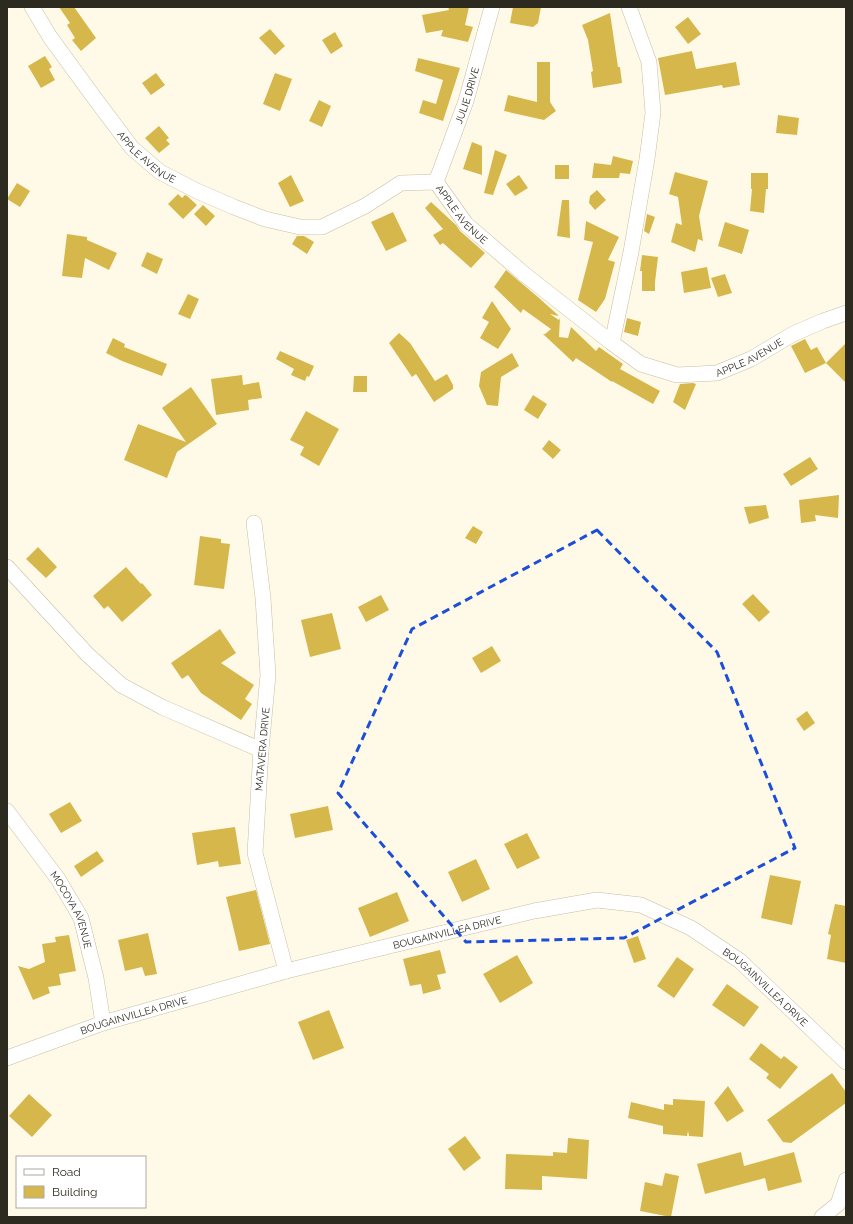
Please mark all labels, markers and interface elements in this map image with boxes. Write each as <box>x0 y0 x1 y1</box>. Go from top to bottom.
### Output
street label: JULIE DRIVE <box>453 66 481 125</box>
street label: APPLE AVENUE <box>115 129 177 185</box>
street label: APPLE AVENUE <box>434 183 490 246</box>
street label: APPLE AVENUE <box>714 336 785 379</box>
street label: MATAVERA DRIVE <box>253 707 272 791</box>
street label: MOCOYA AVENUE <box>48 869 93 950</box>
street label: BOUGAINVILLEA DRIVE <box>392 914 502 951</box>
street label: BOUGAINVILLEA DRIVE <box>721 946 810 1029</box>
street label: BOUGAINVILLEA DRIVE <box>79 994 189 1037</box>
legend <box>16 1156 146 1208</box>
text: Road <box>52 1165 81 1179</box>
text: Building <box>52 1185 98 1199</box>

